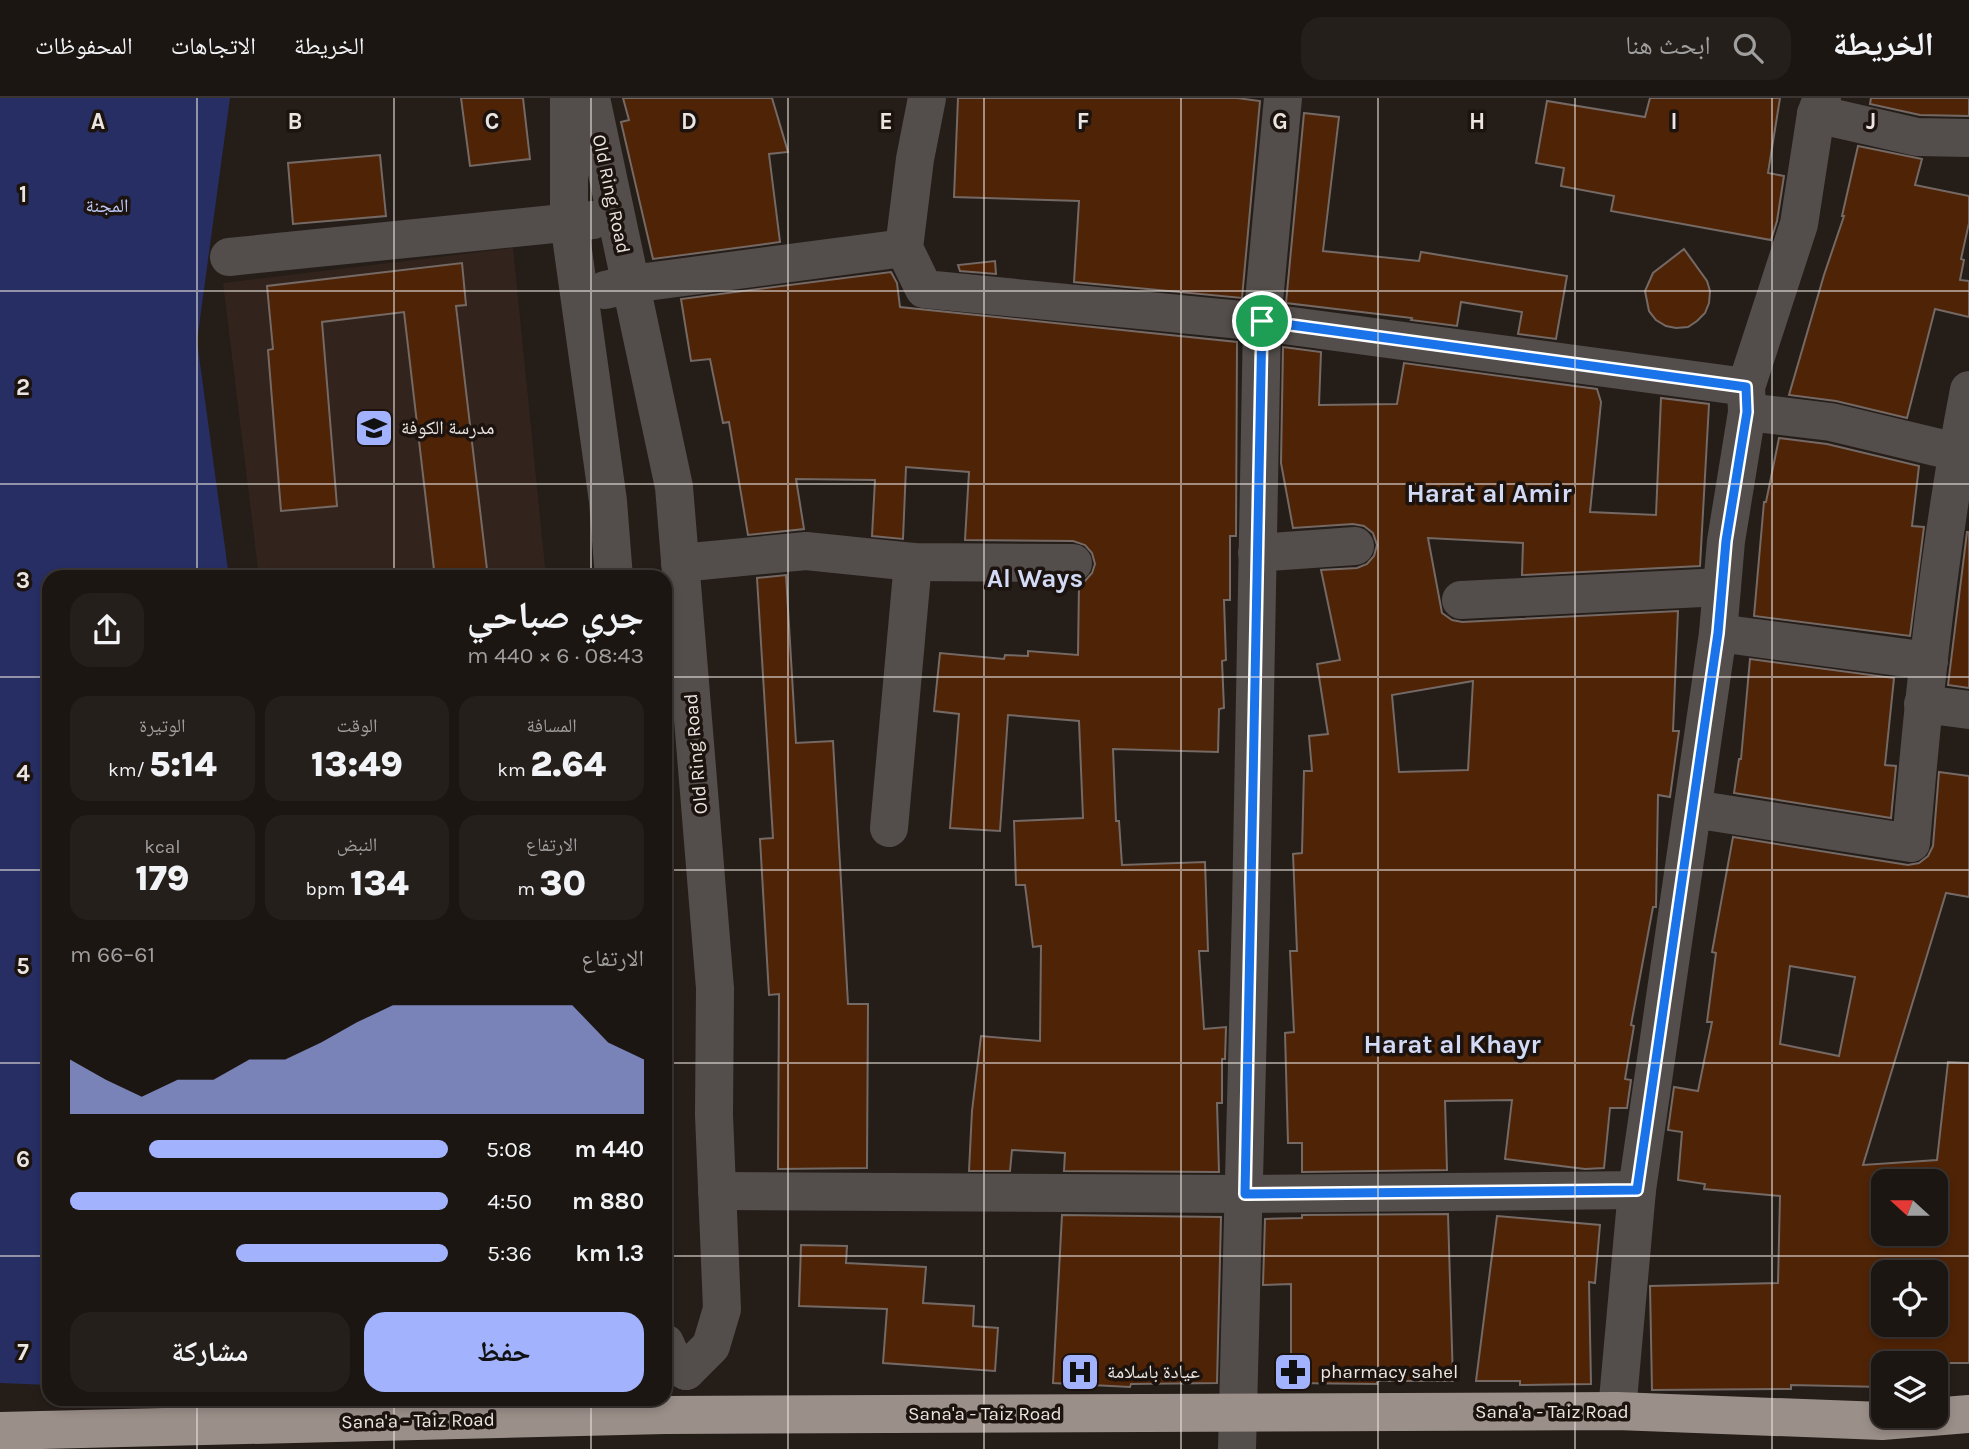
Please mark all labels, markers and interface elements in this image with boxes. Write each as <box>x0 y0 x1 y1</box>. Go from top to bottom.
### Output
search box <box>1301 17 1791 80</box>
text: الخريطة <box>1833 25 1934 63</box>
icon: search <box>1729 29 1767 67</box>
text: ابحث هنا <box>1625 30 1711 61</box>
text: المحفوظات <box>35 32 133 60</box>
text: الاتجاهات <box>171 32 256 60</box>
text: الخريطة <box>294 32 365 60</box>
text: A <box>91 108 105 135</box>
text: B <box>288 108 302 135</box>
text: C <box>485 108 499 135</box>
text: D <box>681 108 697 135</box>
text: E <box>879 108 893 135</box>
text: F <box>1077 108 1089 135</box>
text: G <box>1272 108 1288 135</box>
text: H <box>1469 108 1485 135</box>
text: I <box>1670 108 1678 135</box>
text: J <box>1866 108 1876 135</box>
street label: Old Ring Road <box>588 132 634 256</box>
text: 1 <box>19 181 27 208</box>
park label: المجنة <box>85 195 129 217</box>
pin <box>1232 291 1292 351</box>
icon: arrive <box>1243 302 1281 340</box>
text: 2 <box>16 374 30 401</box>
school or university icon: مدرسة الكوفة <box>353 407 395 449</box>
place label: مدرسة الكوفة <box>401 417 494 439</box>
district label: Harat al Amir <box>1406 478 1572 509</box>
district label: Al Ways <box>987 563 1083 594</box>
text: 3 <box>16 567 30 594</box>
button: share <box>70 593 144 667</box>
text: جري صباحي <box>467 593 644 638</box>
text: 08:43 · 6 × 440 m <box>467 642 644 669</box>
street label: Old Ring Road <box>680 693 712 815</box>
text: الوتيرة <box>139 715 185 737</box>
text: الوقت <box>337 715 377 737</box>
text: المسافة <box>526 715 577 737</box>
text: 5:14 <box>149 744 217 785</box>
text: 13:49 <box>311 744 403 785</box>
text: 2.64 <box>530 744 606 785</box>
text: /km <box>108 759 149 781</box>
text: km <box>497 759 530 781</box>
text: 4 <box>16 760 30 787</box>
text: النبض <box>337 834 377 856</box>
text: الارتفاع <box>526 834 578 856</box>
text: kcal <box>144 836 180 858</box>
text: 179 <box>135 858 190 899</box>
text: 134 <box>350 863 409 904</box>
text: 30 <box>540 863 586 904</box>
text: bpm <box>305 878 350 900</box>
text: m <box>517 878 540 900</box>
text: 61–66 m <box>70 941 155 968</box>
text: الارتفاع <box>581 945 644 972</box>
text: 5 <box>16 953 30 980</box>
district label: Harat al Khayr <box>1363 1029 1541 1060</box>
text: 5:08 <box>486 1136 532 1163</box>
text: 440 m <box>574 1136 644 1163</box>
text: 6 <box>16 1146 30 1173</box>
north arrow <box>1871 1169 1948 1246</box>
map controls <box>1871 1169 1948 1428</box>
text: 4:50 <box>487 1188 532 1215</box>
text: 880 m <box>572 1188 644 1215</box>
text: 5:36 <box>487 1240 532 1267</box>
text: 1.3 km <box>575 1240 644 1267</box>
button: locate <box>1871 1260 1948 1337</box>
button: مشاركة <box>70 1312 350 1392</box>
button: حفظ <box>364 1312 644 1392</box>
text: 7 <box>17 1339 29 1366</box>
hospital icon: عيادة باسلامة <box>1059 1351 1101 1393</box>
pharmacy icon: pharmacy sahel <box>1272 1351 1314 1393</box>
button: layers <box>1871 1351 1948 1428</box>
place label: عيادة باسلامة <box>1107 1361 1200 1383</box>
place label: pharmacy sahel <box>1320 1361 1458 1383</box>
street label: Sana'a - Taiz Road <box>1475 1401 1629 1423</box>
street label: Sana'a - Taiz Road <box>908 1403 1062 1425</box>
street label: Sana'a - Taiz Road <box>341 1409 495 1433</box>

